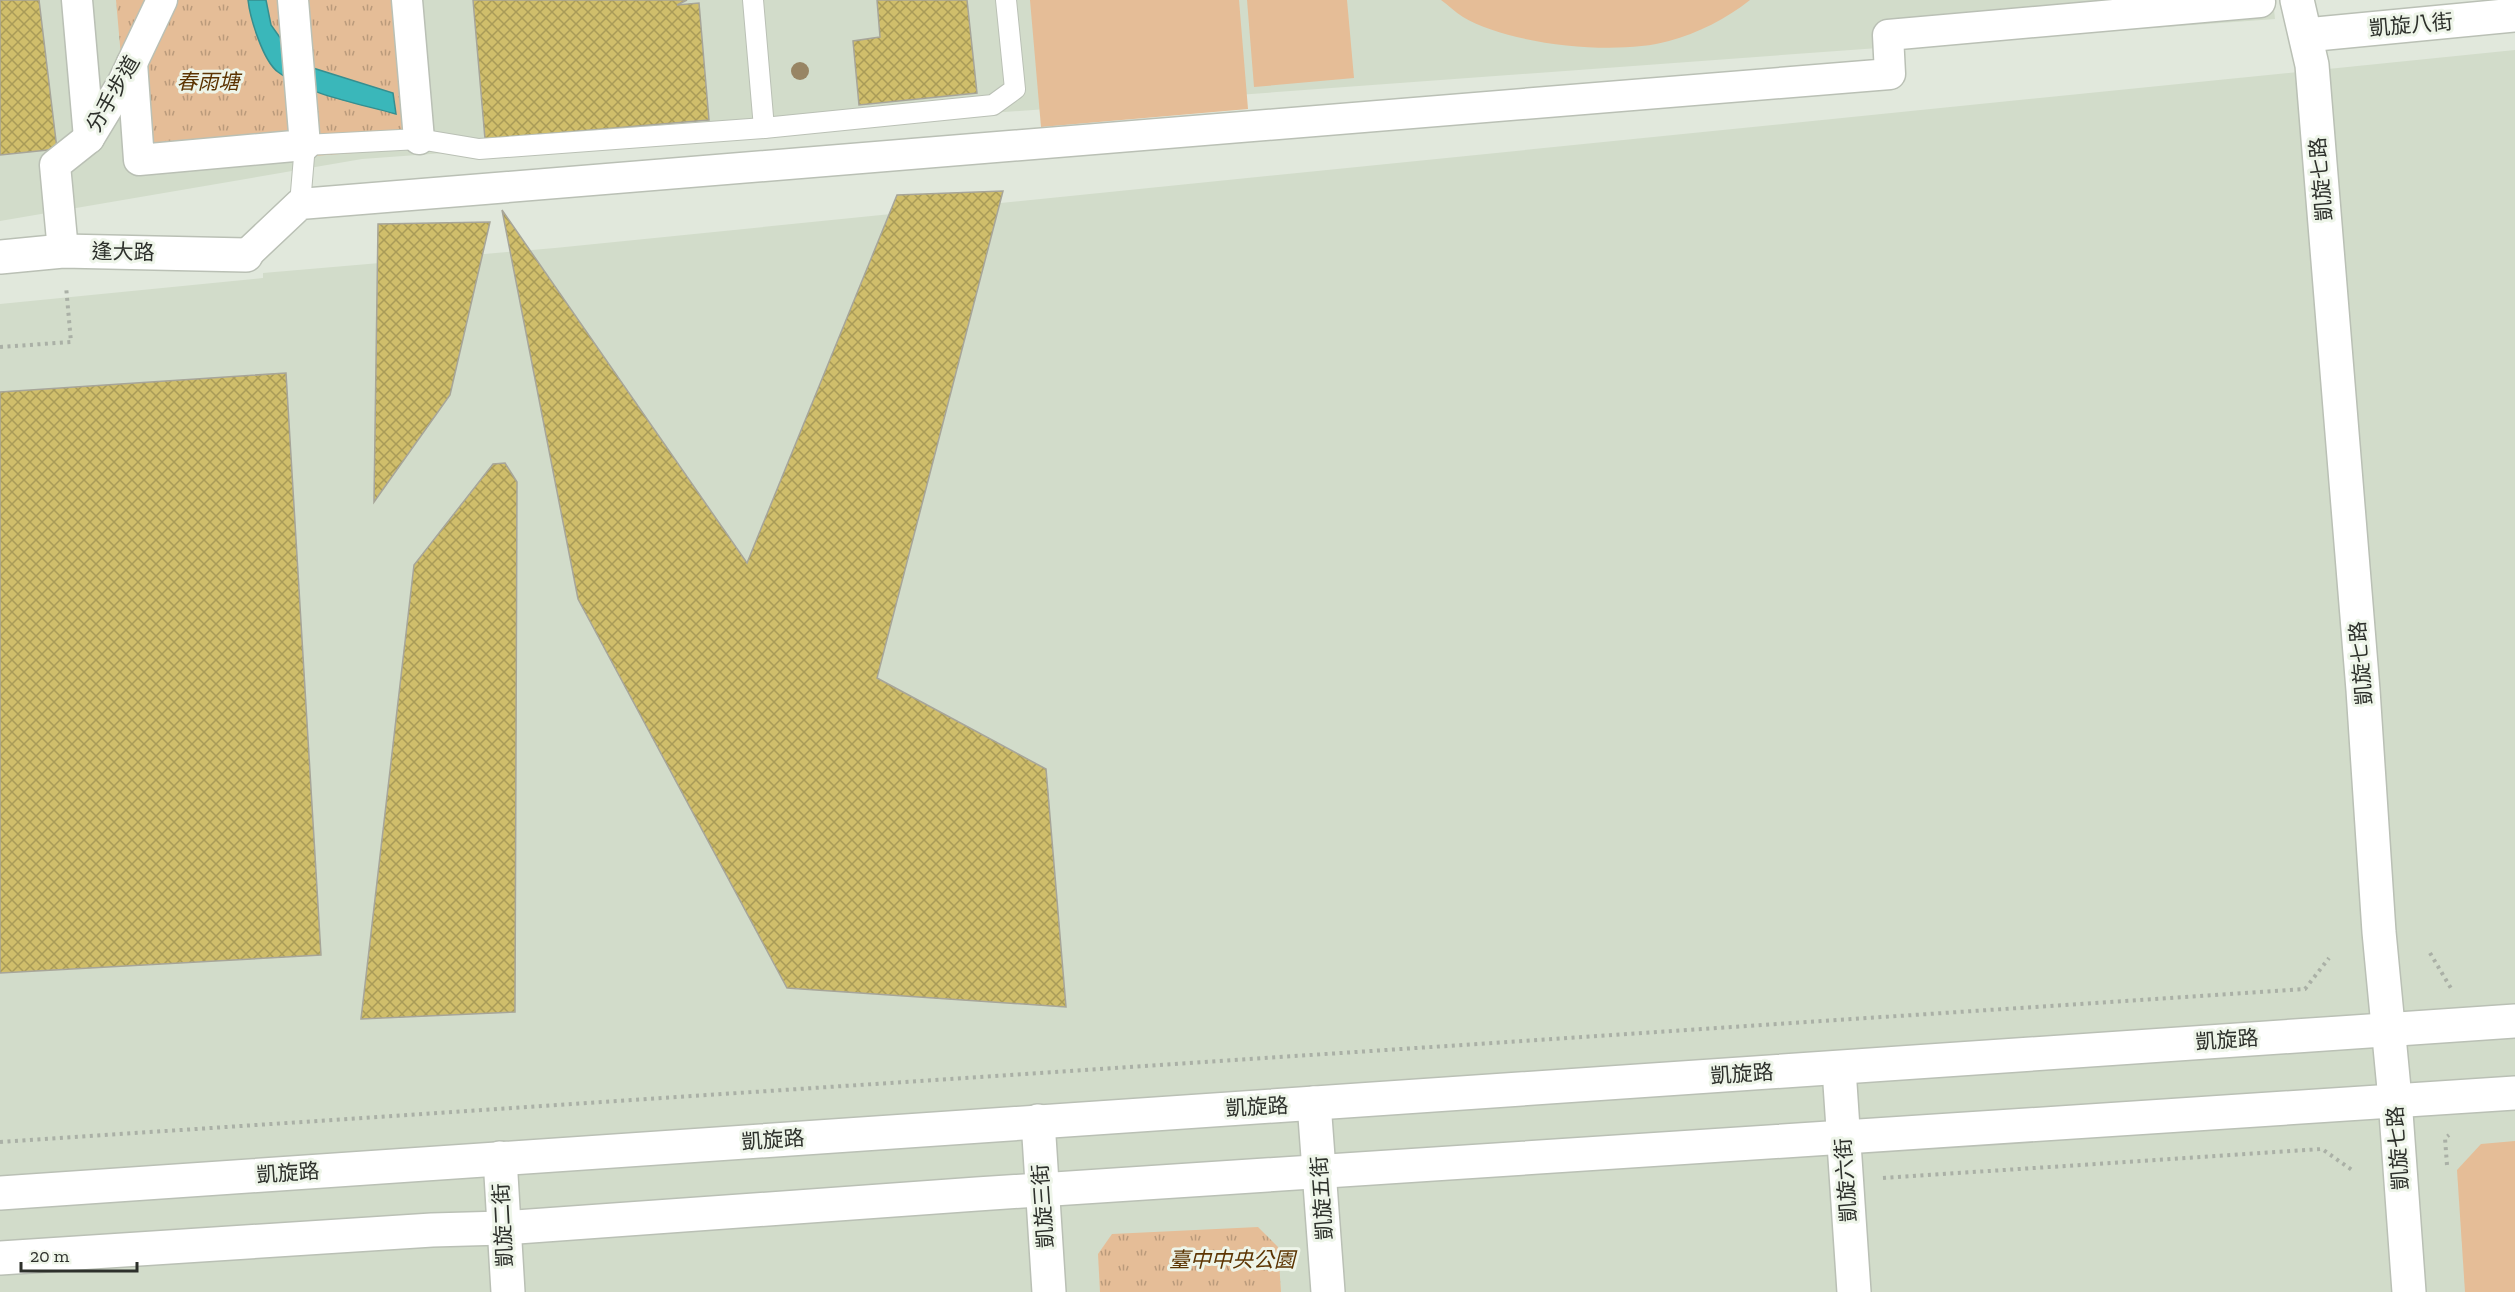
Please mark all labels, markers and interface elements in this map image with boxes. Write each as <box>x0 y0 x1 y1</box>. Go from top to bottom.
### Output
street label: 凱旋八街 <box>2368 8 2454 41</box>
street label: 分手步道 <box>81 51 144 136</box>
park label: 春雨塘 <box>177 69 242 94</box>
street label: 凱旋七路 <box>2304 136 2337 222</box>
street label: 逢大路 <box>91 238 155 265</box>
street label: 凱旋七路 <box>2344 620 2377 706</box>
street label: 凱旋路 <box>2195 1025 2259 1054</box>
street label: 凱旋路 <box>1710 1059 1774 1088</box>
street label: 凱旋路 <box>1225 1092 1289 1121</box>
street label: 凱旋七路 <box>2382 1105 2413 1191</box>
street label: 凱旋路 <box>741 1125 805 1154</box>
street label: 凱旋六街 <box>1830 1137 1861 1223</box>
street label: 凱旋五街 <box>1306 1155 1337 1241</box>
street label: 凱旋路 <box>256 1158 320 1187</box>
street label: 凱旋三街 <box>1027 1163 1058 1249</box>
street label: 凱旋二街 <box>488 1182 517 1268</box>
scale bar <box>21 1235 136 1273</box>
text: 20 m <box>30 1245 70 1267</box>
park label: 臺中中央公園 <box>1169 1247 1298 1272</box>

